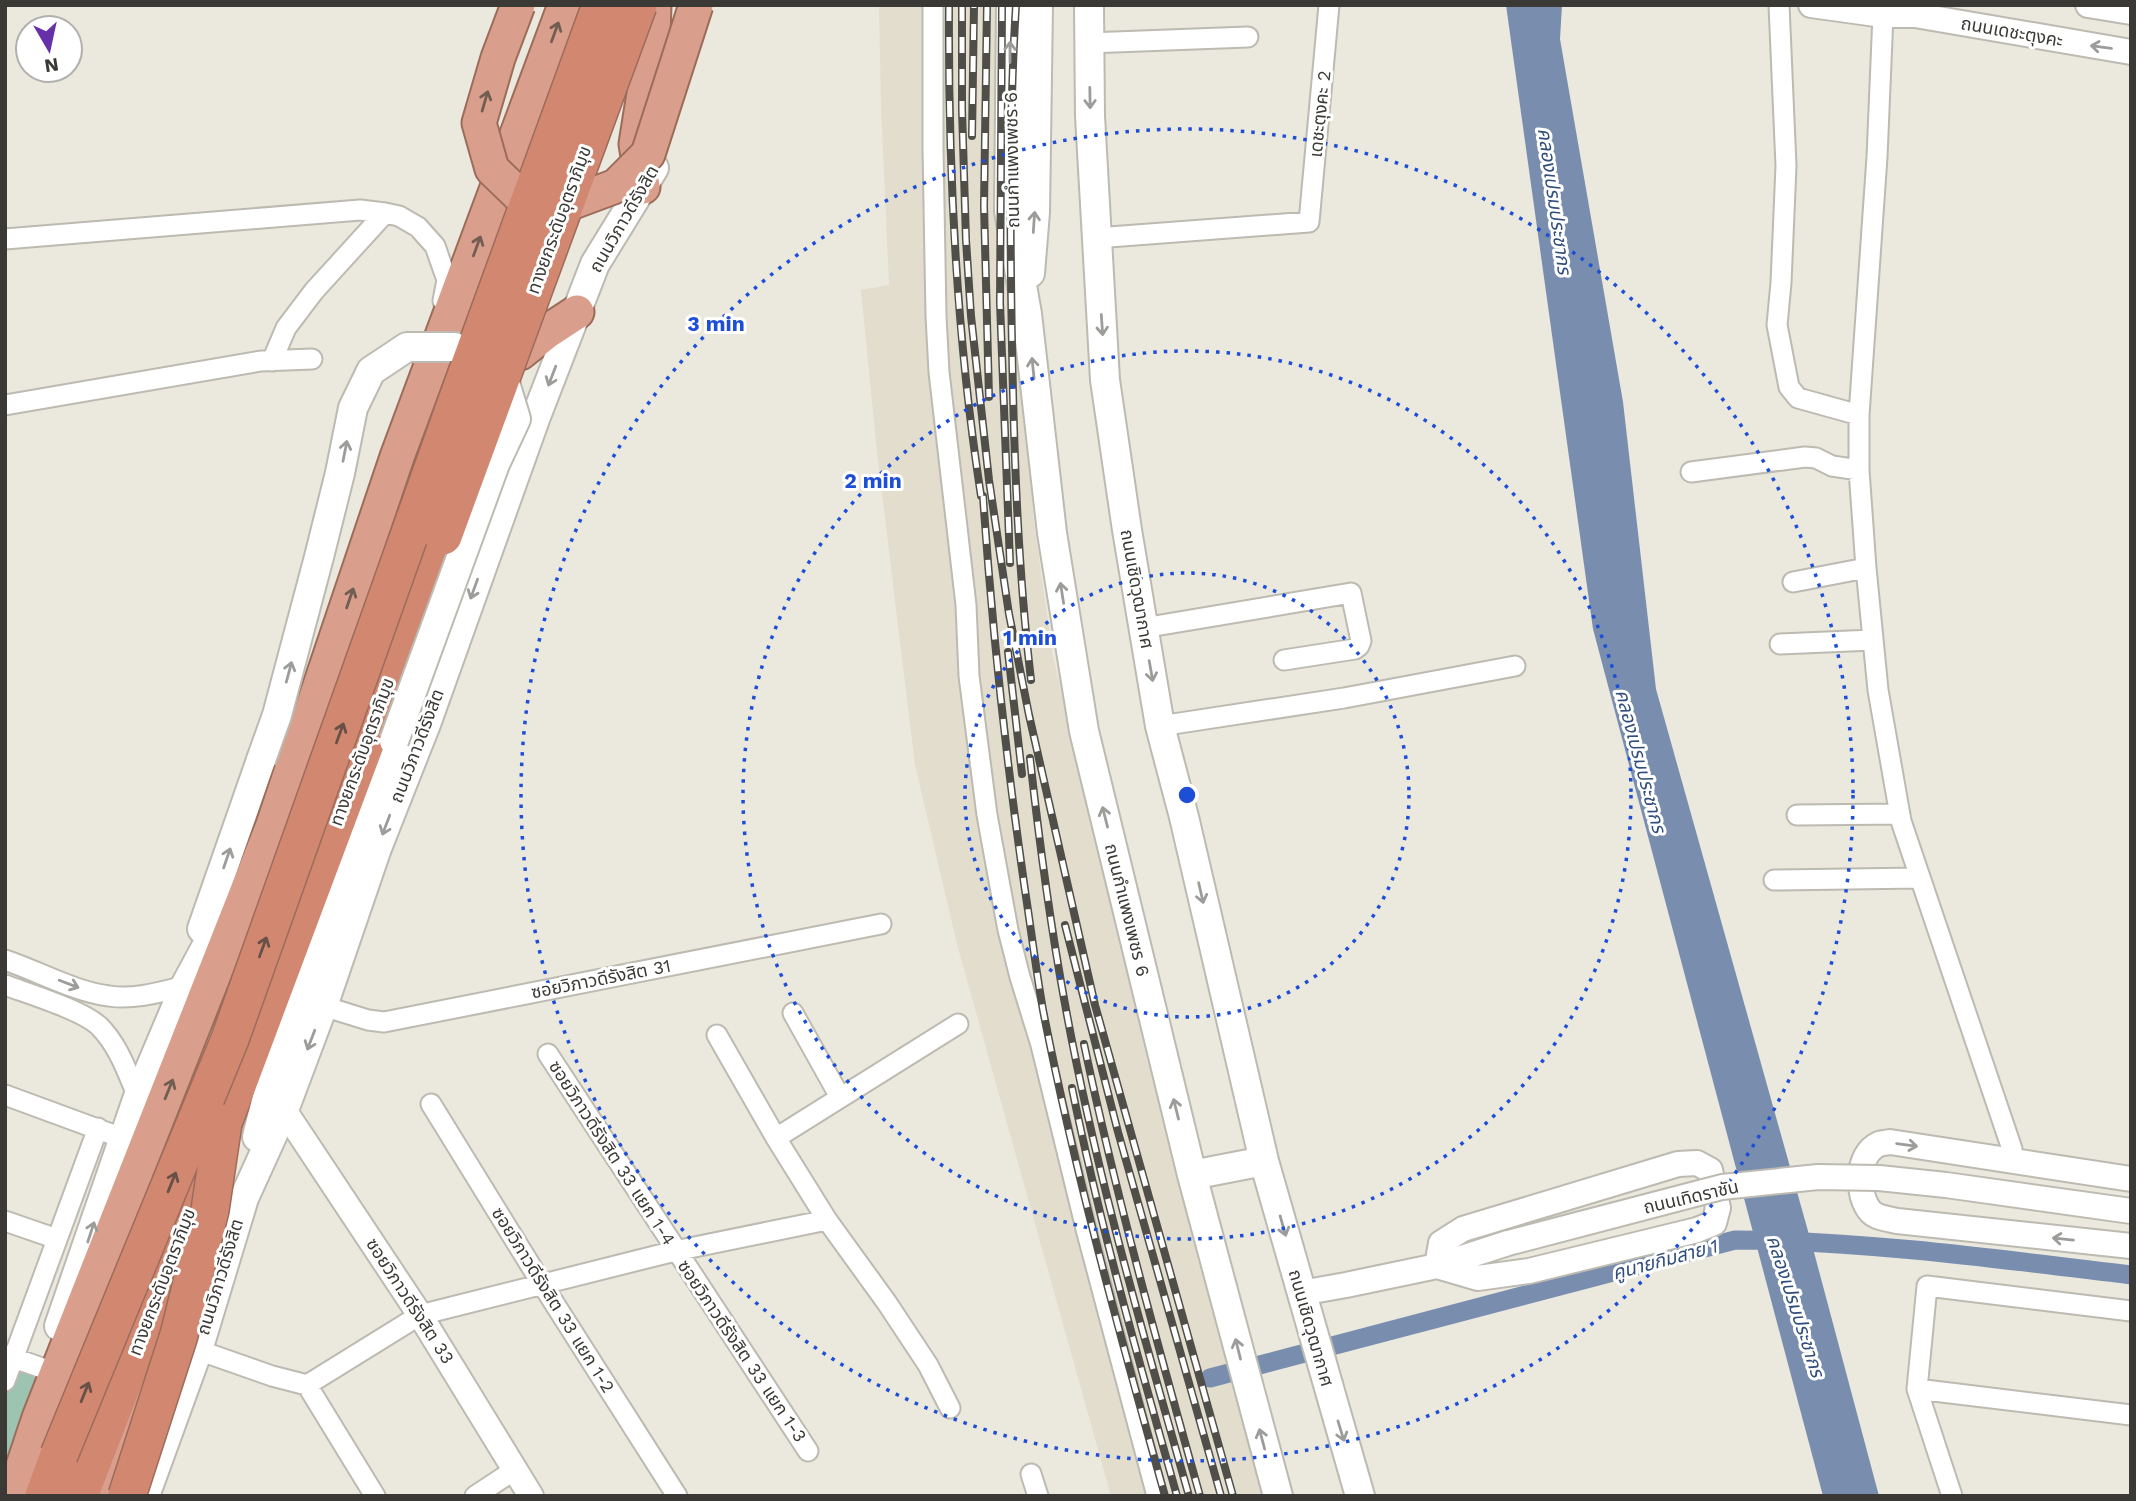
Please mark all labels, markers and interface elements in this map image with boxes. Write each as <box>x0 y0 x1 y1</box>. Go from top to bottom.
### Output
street label: ถนนเดชะตุงคะ <box>1959 12 2065 52</box>
north arrow <box>14 14 84 84</box>
one-way arrow <box>550 22 563 44</box>
one-way arrow <box>1004 40 1017 63</box>
one-way arrow <box>2090 40 2113 53</box>
text: N <box>43 53 60 78</box>
street label: เดชะตุงคะ 2 <box>1305 70 1335 158</box>
one-way arrow <box>1083 86 1096 109</box>
one-way arrow <box>480 90 493 112</box>
street label: ถนนกำแพงเพชร 6 <box>1000 92 1023 228</box>
water label: คลองเปรมประชากร <box>1533 126 1576 277</box>
street label: ทางยกระดับอุตราภิมุข <box>522 143 596 297</box>
street label: ถนนวิภาวดีรังสิต <box>584 162 663 276</box>
one-way arrow <box>1028 211 1041 234</box>
one-way arrow <box>471 235 484 257</box>
text: 3 min <box>687 311 745 336</box>
one-way arrow <box>1096 313 1109 336</box>
one-way arrow <box>1026 357 1039 379</box>
one-way arrow <box>545 364 557 386</box>
one-way arrow <box>338 440 352 463</box>
text: 2 min <box>844 468 902 493</box>
street label: ถนนเชิดวุฒากาศ <box>1116 528 1158 650</box>
one-way arrow <box>467 578 479 600</box>
one-way arrow <box>1055 582 1068 605</box>
one-way arrow <box>345 587 357 609</box>
text: 1 min <box>1003 625 1057 650</box>
one-way arrow <box>1145 660 1158 682</box>
one-way arrow <box>283 661 296 683</box>
street label: ทางยกระดับอุตราภิมุข <box>325 675 399 829</box>
street label: ถนนวิภาวดีรังสิต <box>385 686 448 806</box>
water label: คลองเปรมประชากร <box>1610 687 1671 837</box>
one-way arrow <box>334 722 347 744</box>
centre of rings <box>1175 783 1199 807</box>
one-way arrow <box>1097 806 1110 828</box>
one-way arrow <box>378 814 391 836</box>
street label: ถนนกำแพงเพชร 6 <box>1101 841 1154 979</box>
one-way arrow <box>222 847 234 869</box>
one-way arrow <box>1195 881 1209 904</box>
one-way arrow <box>258 936 270 958</box>
street label: ซอยวิภาวดีรังสิต 31 <box>529 955 673 1002</box>
one-way arrow <box>58 979 79 991</box>
one-way arrow <box>303 1029 316 1051</box>
street label: ซอยวิภาวดีรังสิต 33 แยก 1-4 <box>545 1057 680 1249</box>
one-way arrow <box>164 1078 177 1100</box>
one-way arrow <box>1169 1098 1182 1121</box>
one-way arrow <box>1895 1139 1918 1152</box>
one-way arrow <box>166 1171 179 1193</box>
street label: ถนนเทิดราชัน <box>1641 1175 1741 1218</box>
street label: ซอยวิภาวดีรังสิต 33 แยก 1-2 <box>488 1203 619 1396</box>
street label: ทางยกระดับอุตราภิมุข <box>124 1205 200 1359</box>
one-way arrow <box>1277 1215 1290 1237</box>
street label: ถนนวิภาวดีรังสิต <box>192 1216 247 1337</box>
one-way arrow <box>85 1221 98 1243</box>
water label: คลองเปรมประชากร <box>1762 1232 1830 1381</box>
one-way arrow <box>2052 1232 2075 1245</box>
street label: ซอยวิภาวดีรังสิต 33 <box>362 1234 459 1367</box>
water label: คูนายกิมสาย 1 <box>1610 1234 1721 1286</box>
street label: ซอยวิภาวดีรังสิต 33 แยก 1-3 <box>674 1256 811 1446</box>
street label: ถนนเชิดวุฒากาศ <box>1284 1267 1338 1389</box>
one-way arrow <box>1231 1338 1244 1361</box>
one-way arrow <box>79 1382 92 1403</box>
one-way arrow <box>1336 1420 1349 1442</box>
one-way arrow <box>1255 1429 1268 1451</box>

